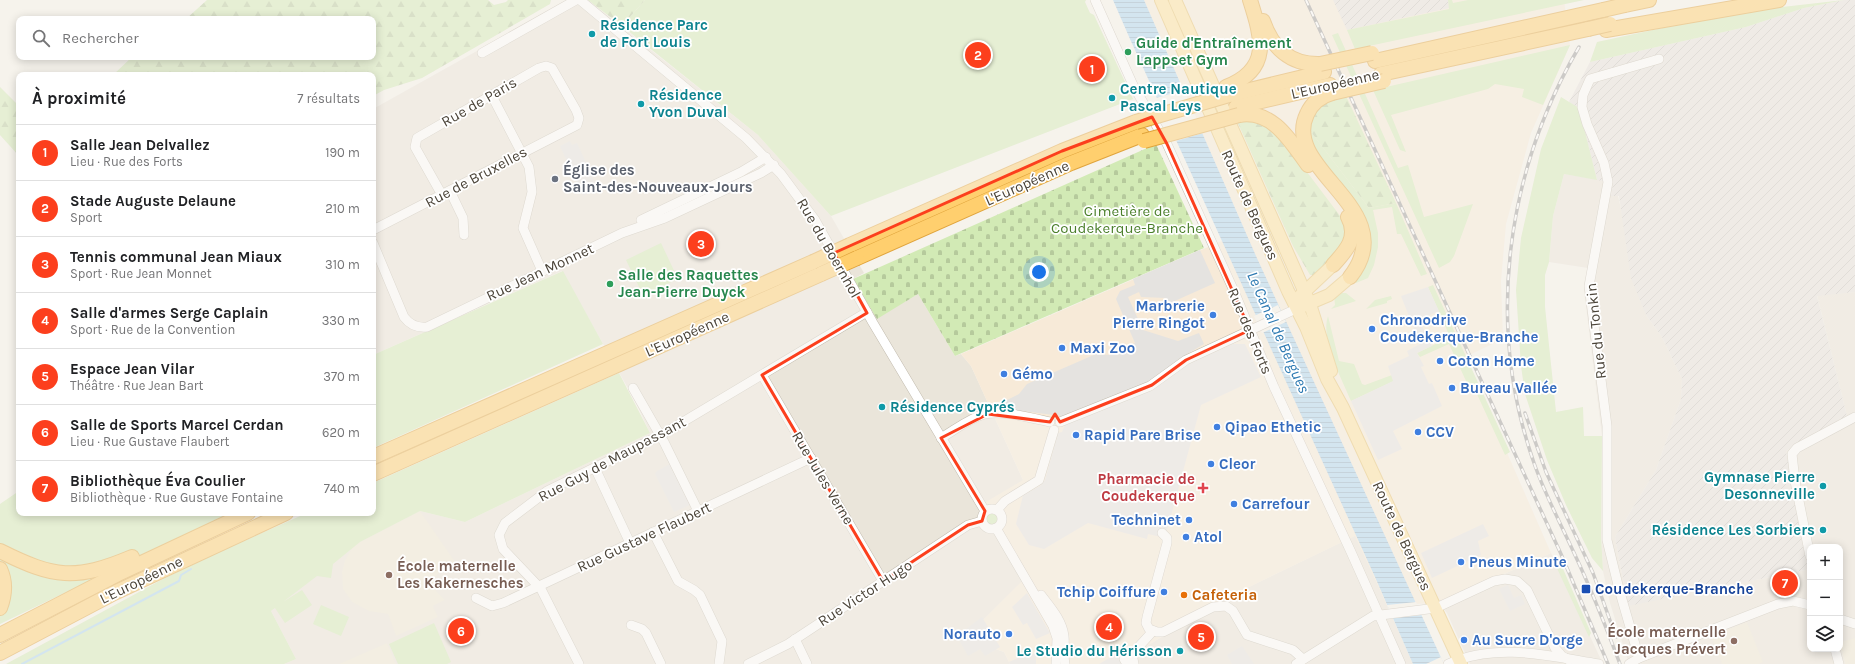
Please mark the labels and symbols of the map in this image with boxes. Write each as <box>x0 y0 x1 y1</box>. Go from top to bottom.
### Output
place label: Résidence Parc de Fort Louis <box>600 16 708 51</box>
marker: Résidence Parc de Fort Louis <box>587 29 597 39</box>
place label: Guide d'Entraînement Lappset Gym <box>1136 34 1292 69</box>
pin: 2 <box>965 40 991 70</box>
marker: Guide d'Entraînement Lappset Gym <box>1123 47 1133 57</box>
pin: 1 <box>1079 54 1105 84</box>
street label: L'Européenne <box>1289 65 1381 103</box>
street label: Rue de Paris <box>438 73 520 131</box>
place label: Centre Nautique Pascal Leys <box>1120 80 1237 115</box>
place label: Résidence Yvon Duval <box>649 86 727 121</box>
marker: Centre Nautique Pascal Leys <box>1107 93 1117 103</box>
marker: Résidence Yvon Duval <box>636 99 646 109</box>
street label: Rue de Bruxelles <box>422 143 530 211</box>
street label: Route de Bergues <box>1218 147 1282 263</box>
street label: L'Européenne <box>982 156 1072 210</box>
place label: Église des Saint-des-Nouveaux-Jours <box>563 160 753 196</box>
marker: Église des Saint-des-Nouveaux-Jours <box>550 174 560 184</box>
street label: Rue du Boernhol <box>793 195 865 301</box>
park label: Cimetière de Coudekerque-Branche <box>1051 202 1203 237</box>
pin: 3 <box>688 229 714 259</box>
street label: Rue Jean Monnet <box>483 239 597 305</box>
your location <box>1029 262 1049 282</box>
place label: Salle des Raquettes Jean-Pierre Duyck <box>618 266 759 301</box>
water label: Le Canal de Bergues <box>1243 268 1314 397</box>
marker: Salle des Raquettes Jean-Pierre Duyck <box>605 279 615 289</box>
street label: Rue du Tonkin <box>1582 282 1610 380</box>
street label: Rue des Forts <box>1224 285 1276 377</box>
place label: Marbrerie Pierre Ringot <box>1113 297 1205 332</box>
street label: L'Européenne <box>642 307 732 361</box>
marker: Marbrerie Pierre Ringot <box>1208 310 1218 320</box>
place label: Chronodrive Coudekerque-Branche <box>1380 311 1538 346</box>
marker: Chronodrive Coudekerque-Branche <box>1367 324 1377 334</box>
place label: Maxi Zoo <box>1070 339 1135 357</box>
marker: Maxi Zoo <box>1057 343 1067 353</box>
place label: Coton Home <box>1448 352 1535 370</box>
marker: Coton Home <box>1435 356 1445 366</box>
place label: Gémo <box>1012 365 1053 383</box>
marker: Gémo <box>999 369 1009 379</box>
place label: Bureau Vallée <box>1460 379 1557 397</box>
marker: Bureau Vallée <box>1447 383 1457 393</box>
place label: Résidence Cyprés <box>890 398 1015 416</box>
marker: Résidence Cyprés <box>877 402 887 412</box>
street label: Rue Guy de Maupassant <box>535 412 689 506</box>
place label: Qipao Ethetic <box>1225 418 1321 436</box>
marker: Qipao Ethetic <box>1212 422 1222 432</box>
place label: CCV <box>1426 423 1454 441</box>
place label: Rapid Pare Brise <box>1084 426 1201 444</box>
marker: CCV <box>1413 427 1423 437</box>
street label: Rue Jules Verne <box>788 428 858 528</box>
marker: Rapid Pare Brise <box>1071 430 1081 440</box>
place label: Cleor <box>1219 455 1256 473</box>
marker: Cleor <box>1206 459 1216 469</box>
place label: Gymnase Pierre Desonneville <box>1704 468 1815 503</box>
place label: Pharmacie de Coudekerque <box>1098 470 1195 505</box>
street label: Route de Bergues <box>1369 478 1435 594</box>
marker: Gymnase Pierre Desonneville <box>1818 481 1828 491</box>
marker: Pharmacie de Coudekerque <box>1198 483 1208 493</box>
place label: Carrefour <box>1242 495 1309 513</box>
street label: Rue Gustave Flaubert <box>574 498 714 576</box>
marker: Carrefour <box>1229 499 1239 509</box>
place label: Techninet <box>1112 511 1181 529</box>
marker: Techninet <box>1184 515 1194 525</box>
place label: Résidence Les Sorbiers <box>1651 521 1815 539</box>
marker: Résidence Les Sorbiers <box>1818 525 1828 535</box>
place label: Atol <box>1194 528 1222 546</box>
marker: Atol <box>1181 532 1191 542</box>
street label: L'Européenne <box>97 552 185 608</box>
place label: Pneus Minute <box>1469 553 1567 571</box>
place label: École maternelle Les Kakernesches <box>397 556 524 592</box>
street label: Rue Victor Hugo <box>814 556 916 630</box>
marker: Pneus Minute <box>1456 557 1466 567</box>
pin: 7 <box>1772 568 1798 598</box>
marker: École maternelle Les Kakernesches <box>384 570 394 580</box>
place label: Coudekerque-Branche <box>1595 580 1753 598</box>
place label: Tchip Coiffure <box>1057 583 1156 601</box>
marker: Coudekerque-Branche <box>1580 583 1592 595</box>
place label: Cafeteria <box>1192 586 1257 604</box>
marker: Tchip Coiffure <box>1159 587 1169 597</box>
marker: Cafeteria <box>1179 590 1189 600</box>
pin: 4 <box>1096 612 1122 642</box>
pin: 6 <box>448 616 474 646</box>
pin: 5 <box>1188 622 1214 652</box>
place label: École maternelle Jacques Prévert <box>1607 622 1726 658</box>
place label: Norauto <box>943 625 1001 643</box>
marker: Norauto <box>1004 629 1014 639</box>
place label: Au Sucre D'orge <box>1472 631 1583 649</box>
marker: Au Sucre D'orge <box>1459 635 1469 645</box>
marker: École maternelle Jacques Prévert <box>1729 636 1739 646</box>
place label: Le Studio du Hérisson <box>1016 642 1172 660</box>
marker: Le Studio du Hérisson <box>1175 646 1185 656</box>

